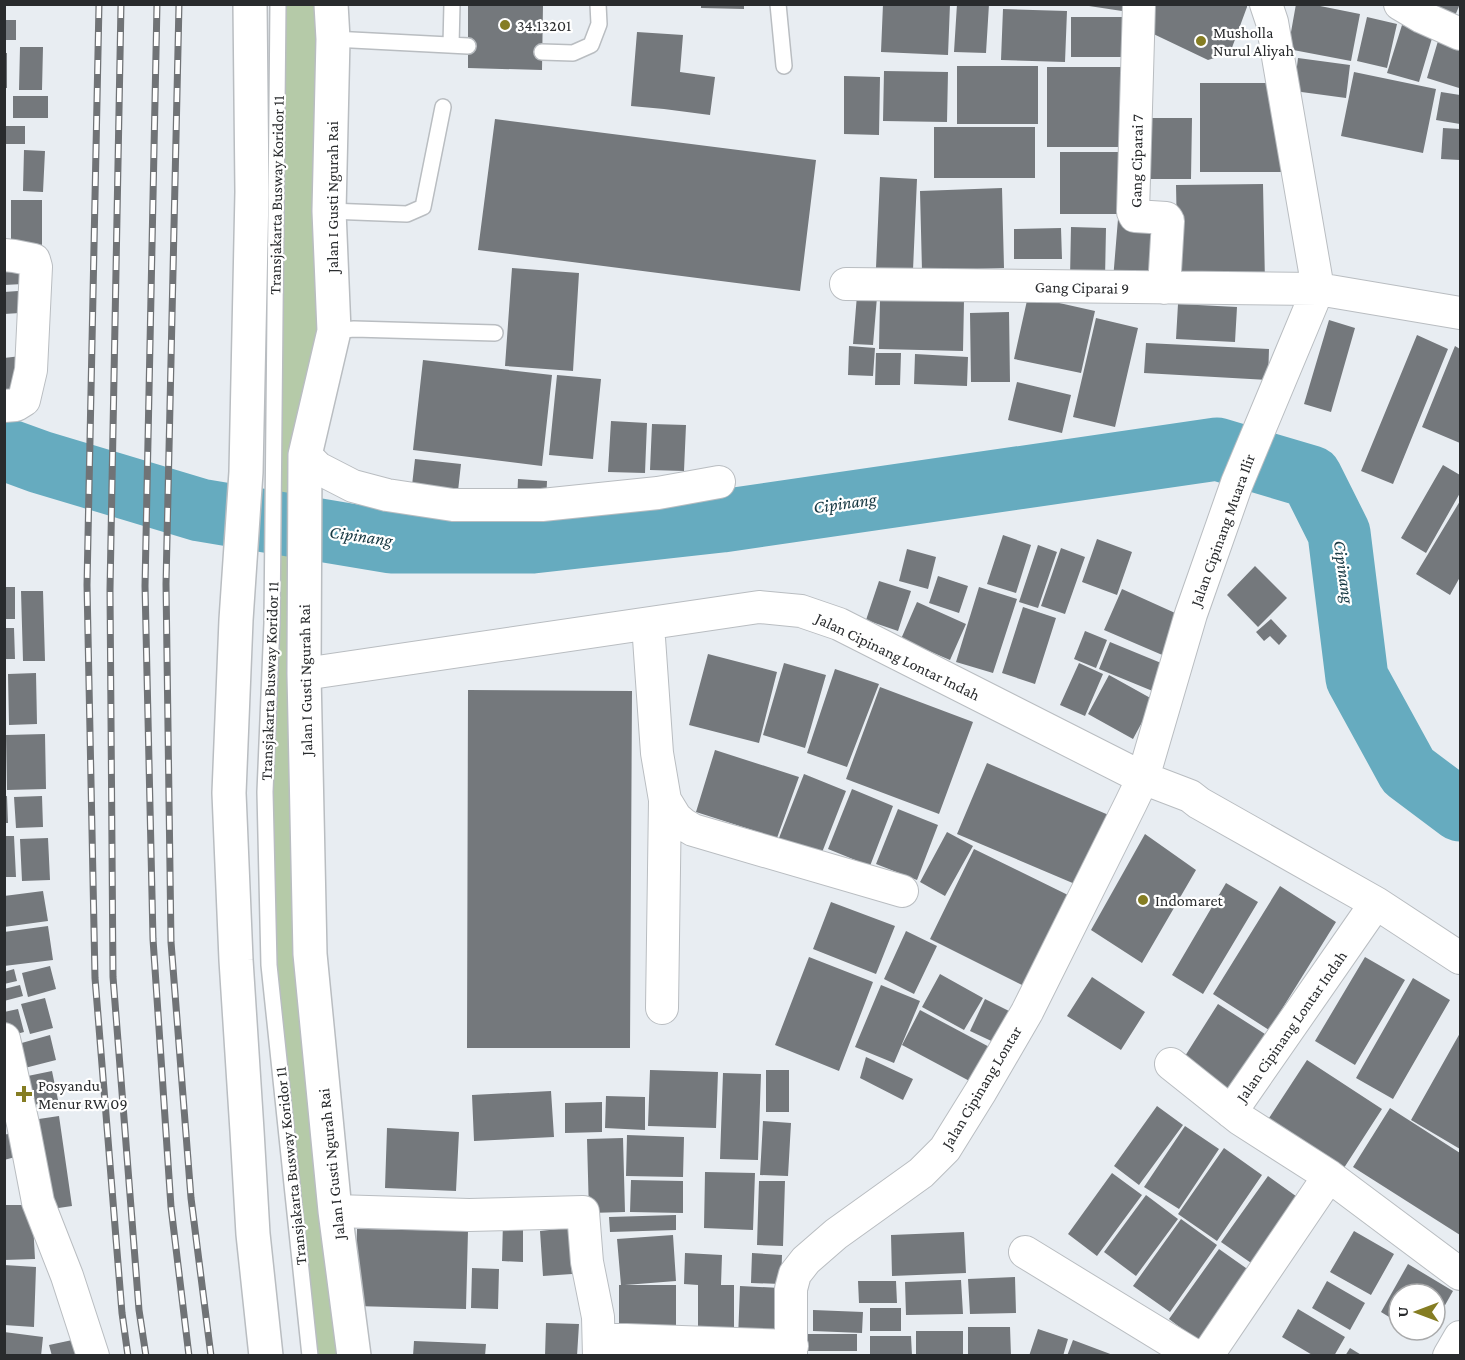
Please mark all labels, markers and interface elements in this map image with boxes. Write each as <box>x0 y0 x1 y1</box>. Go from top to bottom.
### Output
place label: 34.13201 <box>517 17 571 34</box>
marker: 34.13201 <box>498 18 512 32</box>
place label: Musholla Nurul Aliyah <box>1213 24 1295 60</box>
marker: Musholla Nurul Aliyah <box>1194 34 1208 48</box>
street label: Transjakarta Busway Koridor 11 <box>266 95 288 295</box>
street label: Gang Ciparai 7 <box>1127 113 1147 208</box>
street label: Jalan I Gusti Ngurah Rai <box>324 121 342 275</box>
street label: Gang Ciparai 9 <box>1035 278 1129 298</box>
street label: Jalan Cipinang Muara Ilir <box>1186 451 1259 611</box>
water label: Cipinang <box>812 489 879 517</box>
water label: Cipinang <box>328 522 395 550</box>
water label: Cipinang <box>1330 539 1358 606</box>
street label: Transjakarta Busway Koridor 11 <box>258 581 282 781</box>
street label: Jalan I Gusti Ngurah Rai <box>296 604 316 758</box>
street label: Jalan Cipinang Lontar Indah <box>811 608 983 705</box>
place label: Indomaret <box>1155 892 1223 909</box>
marker: Indomaret <box>1136 893 1150 907</box>
street label: Jalan Cipinang Lontar Indah <box>1232 947 1351 1107</box>
street label: Jalan Cipinang Lontar <box>937 1023 1026 1154</box>
street label: Transjakarta Busway Koridor 11 <box>272 1066 310 1266</box>
place label: Posyandu Menur RW 09 <box>38 1077 128 1112</box>
marker: Posyandu Menur RW 09 <box>15 1085 33 1103</box>
street label: Jalan I Gusti Ngurah Rai <box>315 1087 349 1242</box>
north arrow <box>1387 1282 1447 1342</box>
text: U <box>1394 1306 1411 1317</box>

